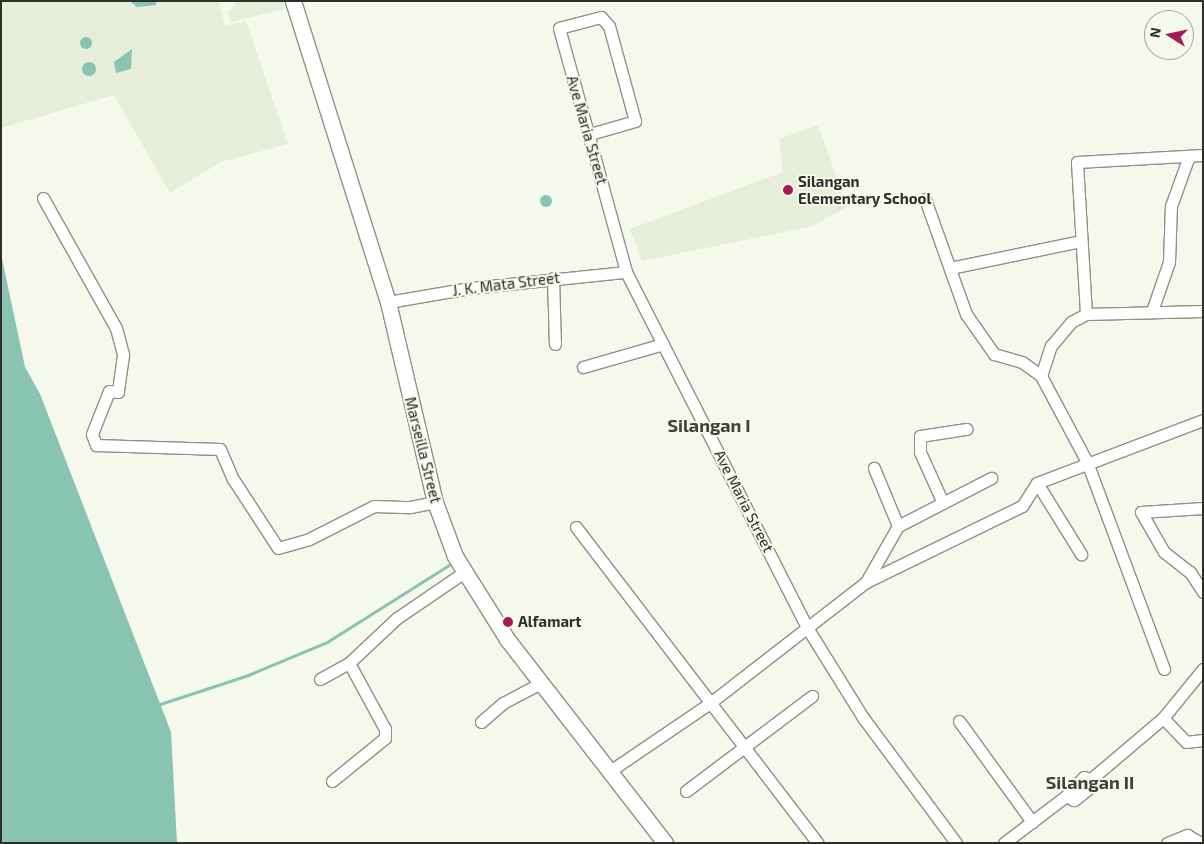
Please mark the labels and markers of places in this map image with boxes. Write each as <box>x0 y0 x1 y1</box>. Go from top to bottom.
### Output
place label: Silangan Elementary School <box>798 172 932 207</box>
marker: Silangan Elementary School <box>782 184 794 196</box>
place label: Alfamart <box>518 613 581 631</box>
marker: Alfamart <box>502 616 514 628</box>

